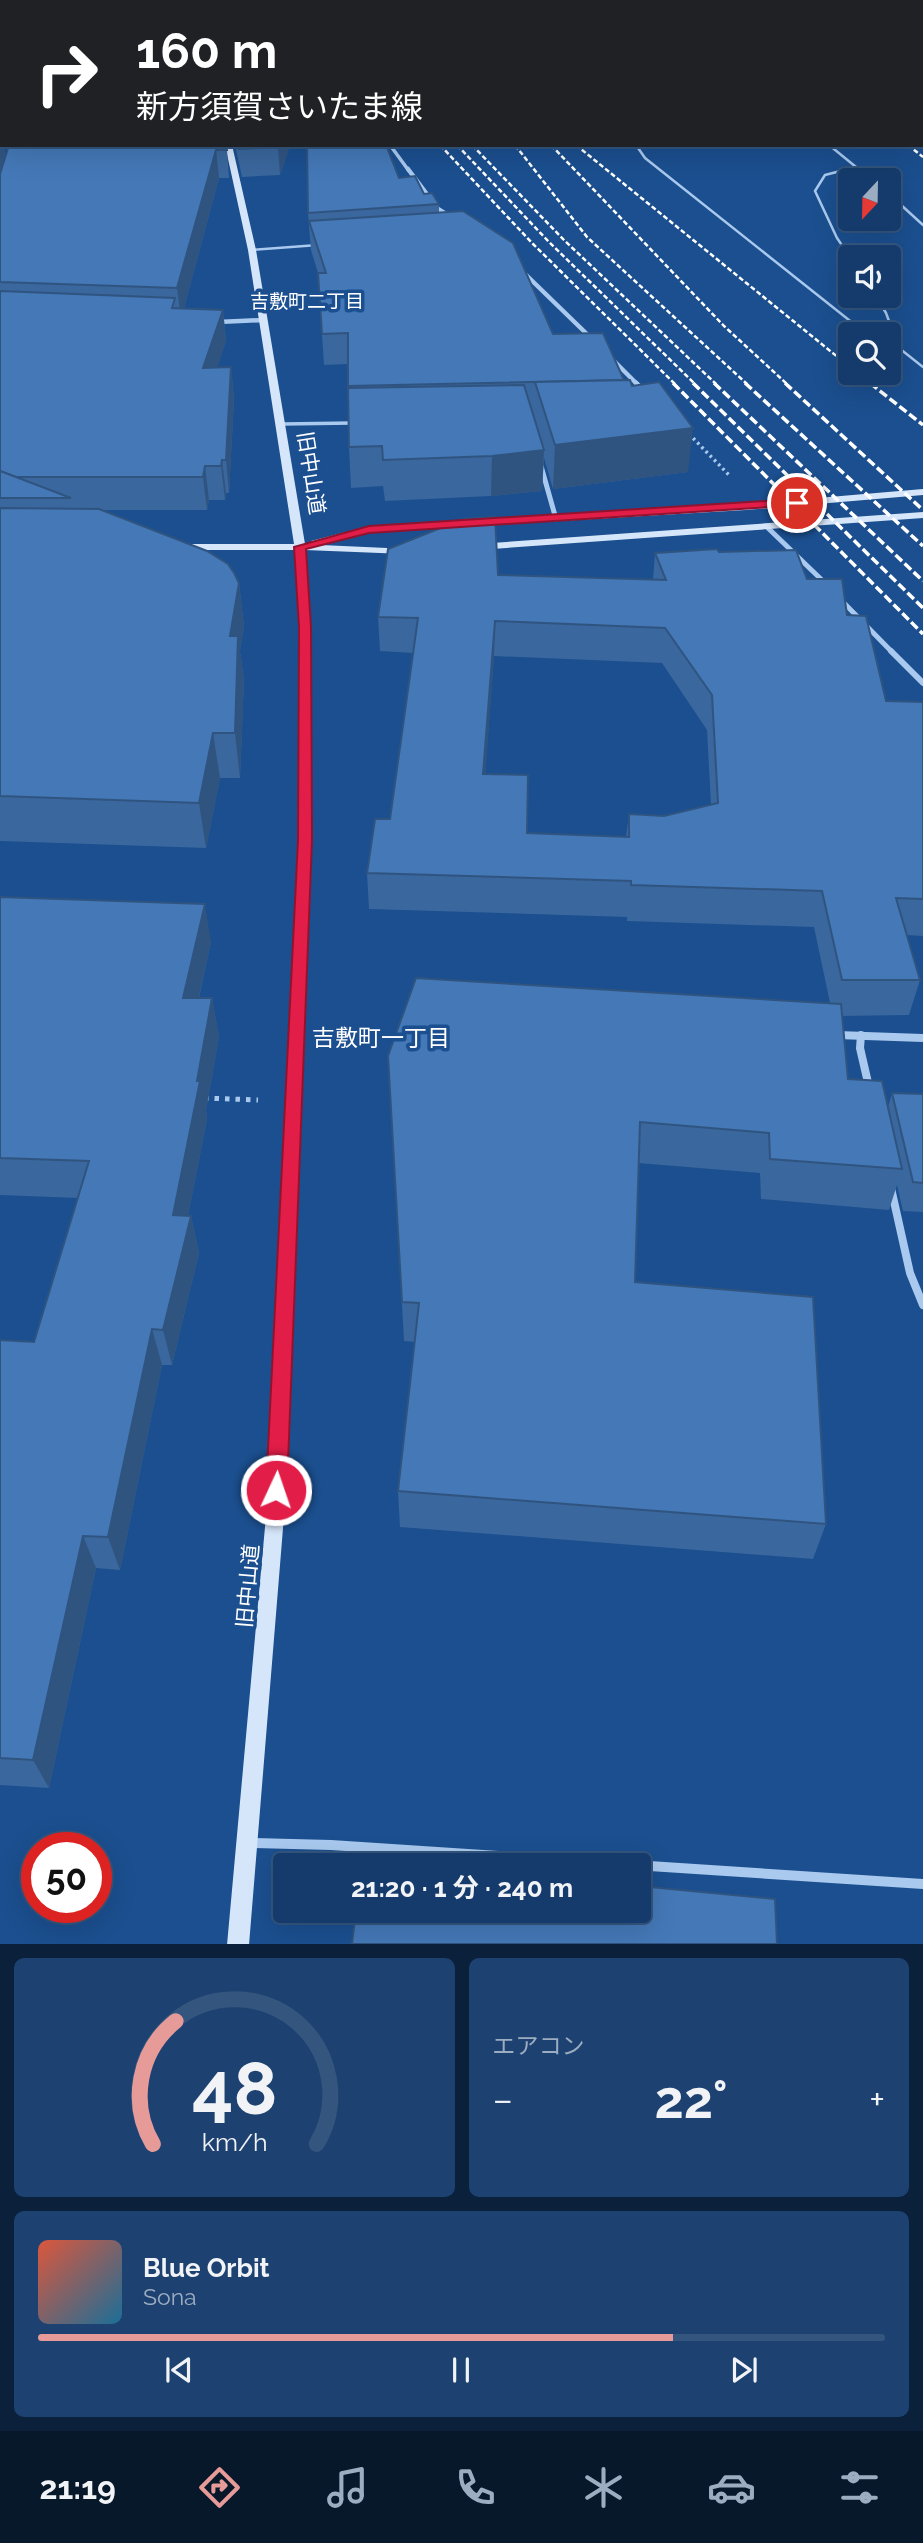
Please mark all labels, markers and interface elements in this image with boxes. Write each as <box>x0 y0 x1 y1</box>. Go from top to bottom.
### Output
text: 160 m <box>136 22 277 79</box>
icon: right <box>21 28 112 119</box>
text: 新方須賀さいたま線 <box>136 88 423 125</box>
north arrow <box>838 168 901 231</box>
map controls <box>838 168 901 385</box>
button: sound <box>838 245 901 308</box>
district label: 吉敷町二丁目 <box>250 290 364 312</box>
button: search <box>838 322 901 385</box>
street label: 旧中山道 <box>293 429 330 516</box>
pin <box>767 473 827 533</box>
icon: arrive <box>778 484 816 522</box>
district label: 吉敷町一丁目 <box>312 1024 450 1051</box>
position arrow <box>239 1453 313 1527</box>
street label: 旧中山道 <box>231 1543 264 1629</box>
speed limit sign: 50 <box>21 1832 112 1923</box>
text: 21:20 · 1 分 · 240 m <box>351 1873 573 1903</box>
text: エアコン <box>493 2032 585 2059</box>
text: 48 <box>191 2046 277 2131</box>
text: 22° <box>655 2069 728 2130</box>
text: − <box>493 2077 513 2122</box>
text: + <box>869 2077 885 2122</box>
text: km/h <box>201 2126 267 2156</box>
text: Blue Orbit <box>143 2253 270 2283</box>
text: Sona <box>143 2283 197 2310</box>
icon: previous <box>160 2351 198 2389</box>
icon: pause <box>442 2351 480 2389</box>
icon: next <box>725 2351 763 2389</box>
icon: directions <box>195 2463 244 2512</box>
icon: music <box>323 2463 372 2512</box>
icon: phone <box>451 2463 500 2512</box>
icon: climate <box>579 2463 628 2512</box>
icon: car <box>707 2463 756 2512</box>
icon: filters <box>835 2463 884 2512</box>
text: 21:19 <box>39 2469 116 2506</box>

